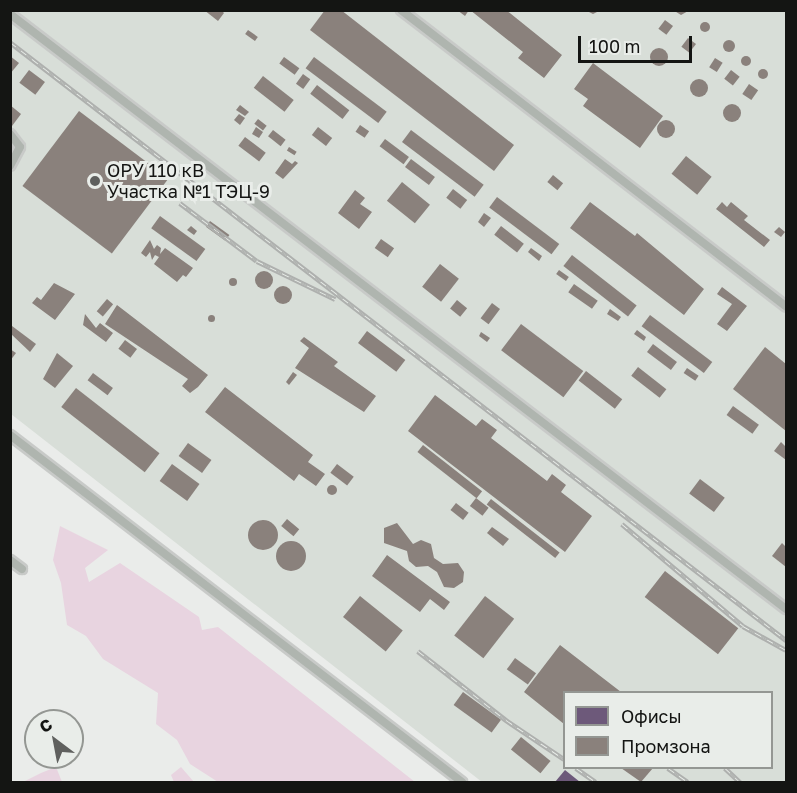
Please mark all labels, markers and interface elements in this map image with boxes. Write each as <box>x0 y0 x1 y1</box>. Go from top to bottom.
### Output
scale bar <box>581 24 695 62</box>
text: 100 m <box>589 35 640 57</box>
place label: ОРУ 110 кВ Участка №1 ТЭЦ-9 <box>107 160 270 202</box>
marker: ОРУ 110 кВ Участка №1 ТЭЦ-9 <box>88 174 102 188</box>
legend <box>563 691 773 769</box>
text: Офисы <box>621 705 682 727</box>
north arrow <box>24 709 84 769</box>
text: С <box>35 714 56 737</box>
text: Промзона <box>621 735 711 757</box>

